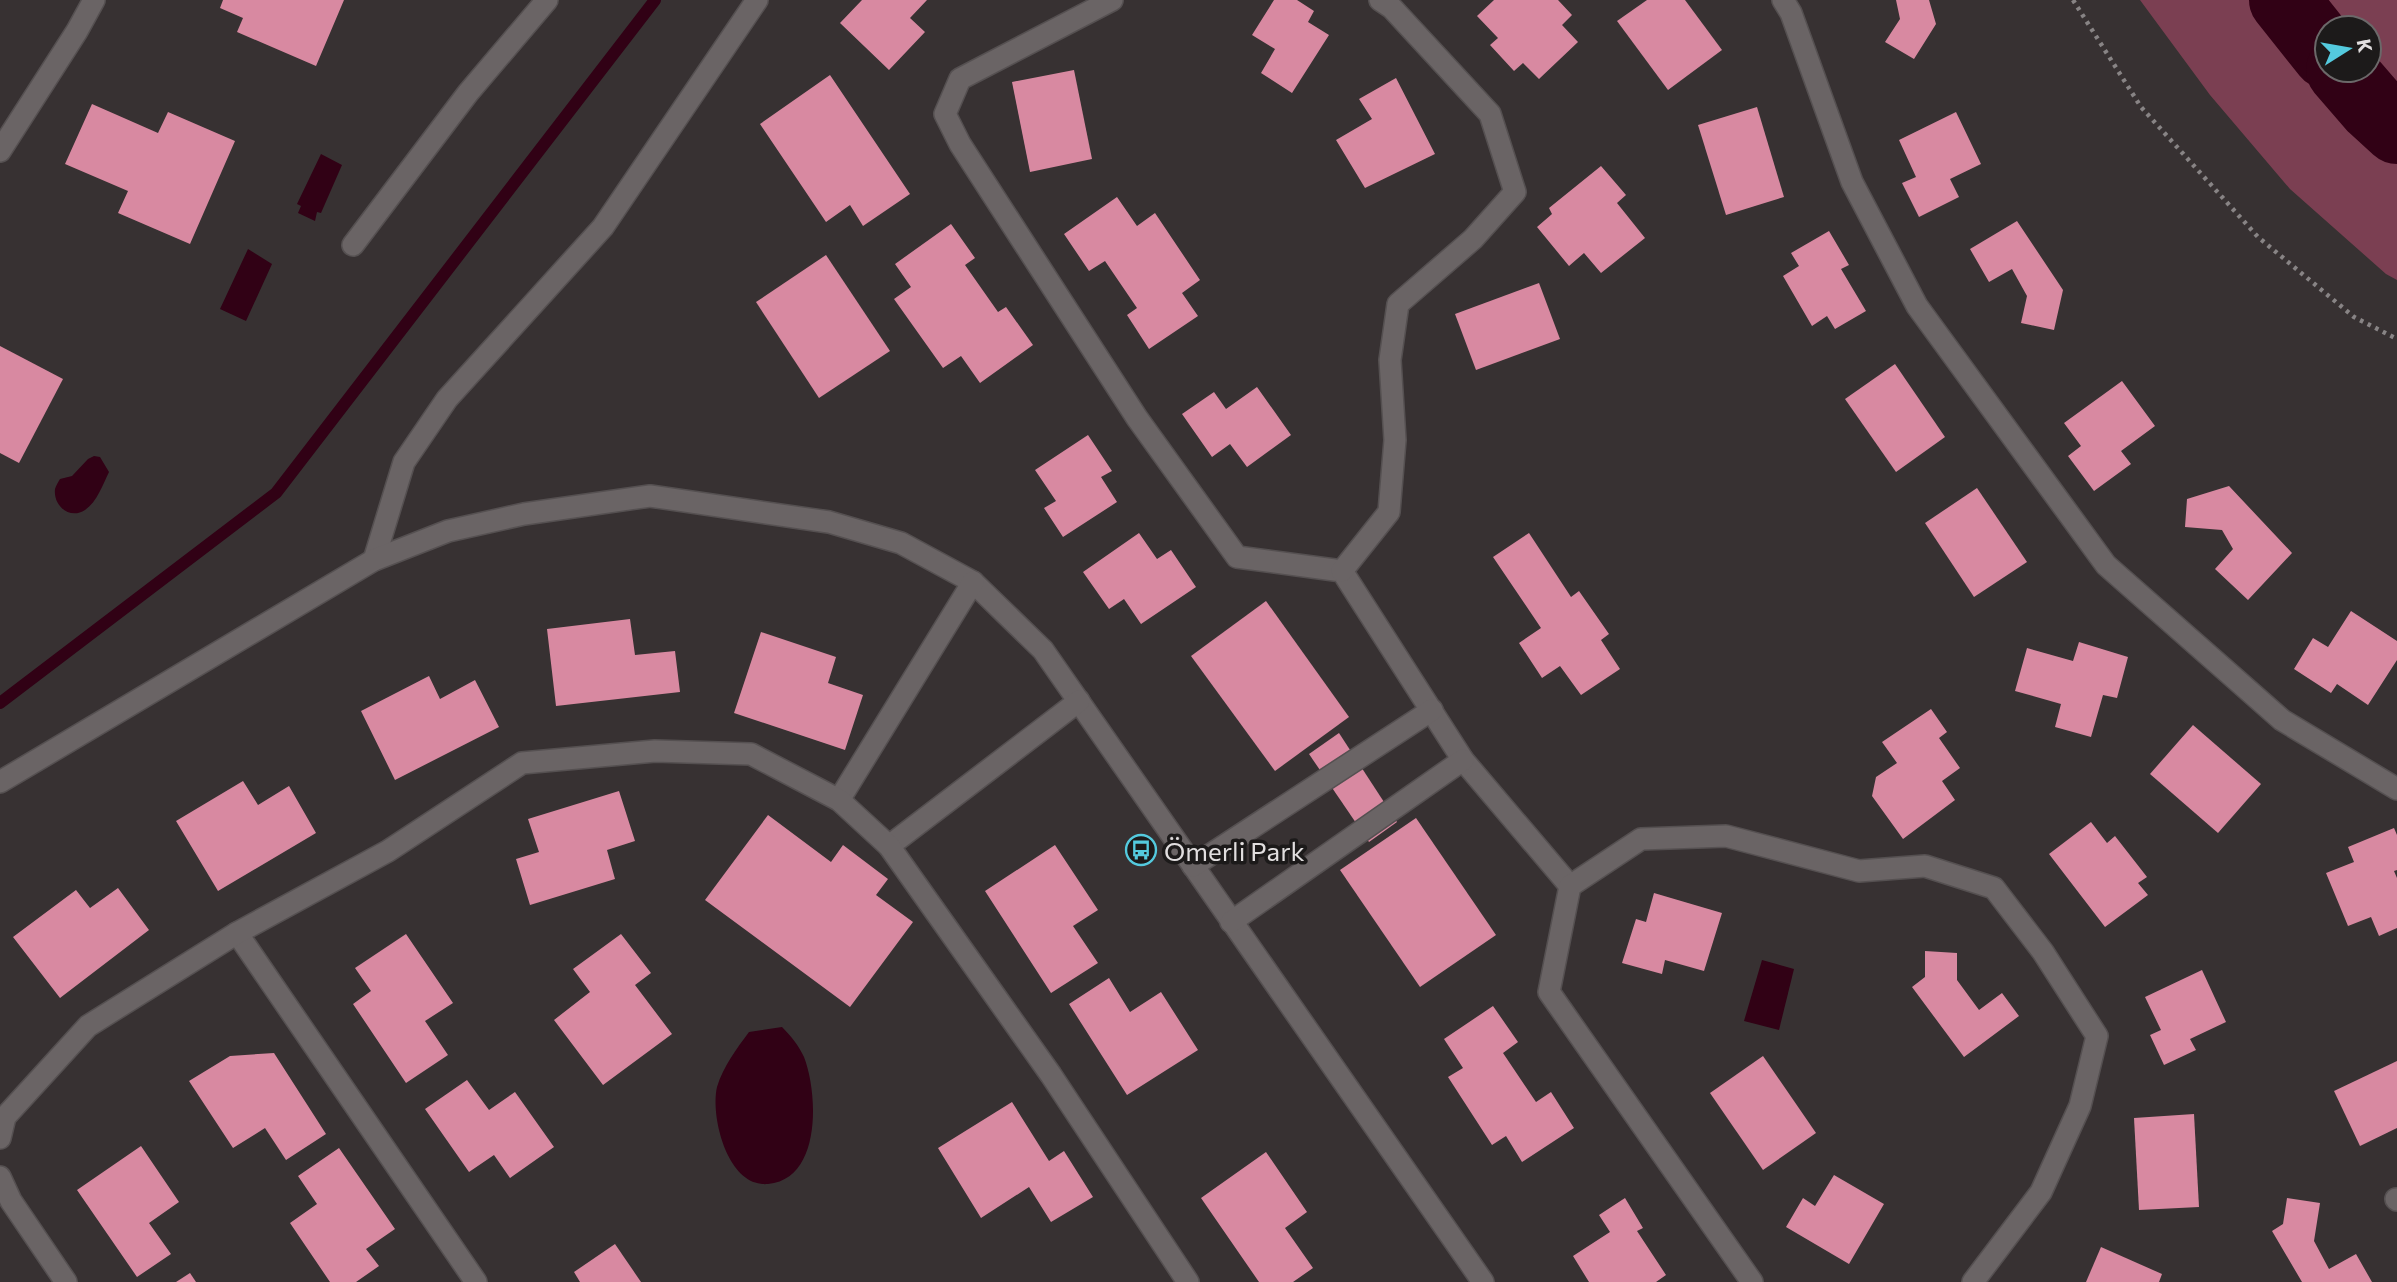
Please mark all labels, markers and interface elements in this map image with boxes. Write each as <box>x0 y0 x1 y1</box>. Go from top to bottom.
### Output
north arrow <box>2313 14 2383 84</box>
text: K <box>2353 37 2378 54</box>
bus stop icon: Ömerli Park <box>1124 833 1158 867</box>
place label: Ömerli Park <box>1164 835 1305 866</box>

